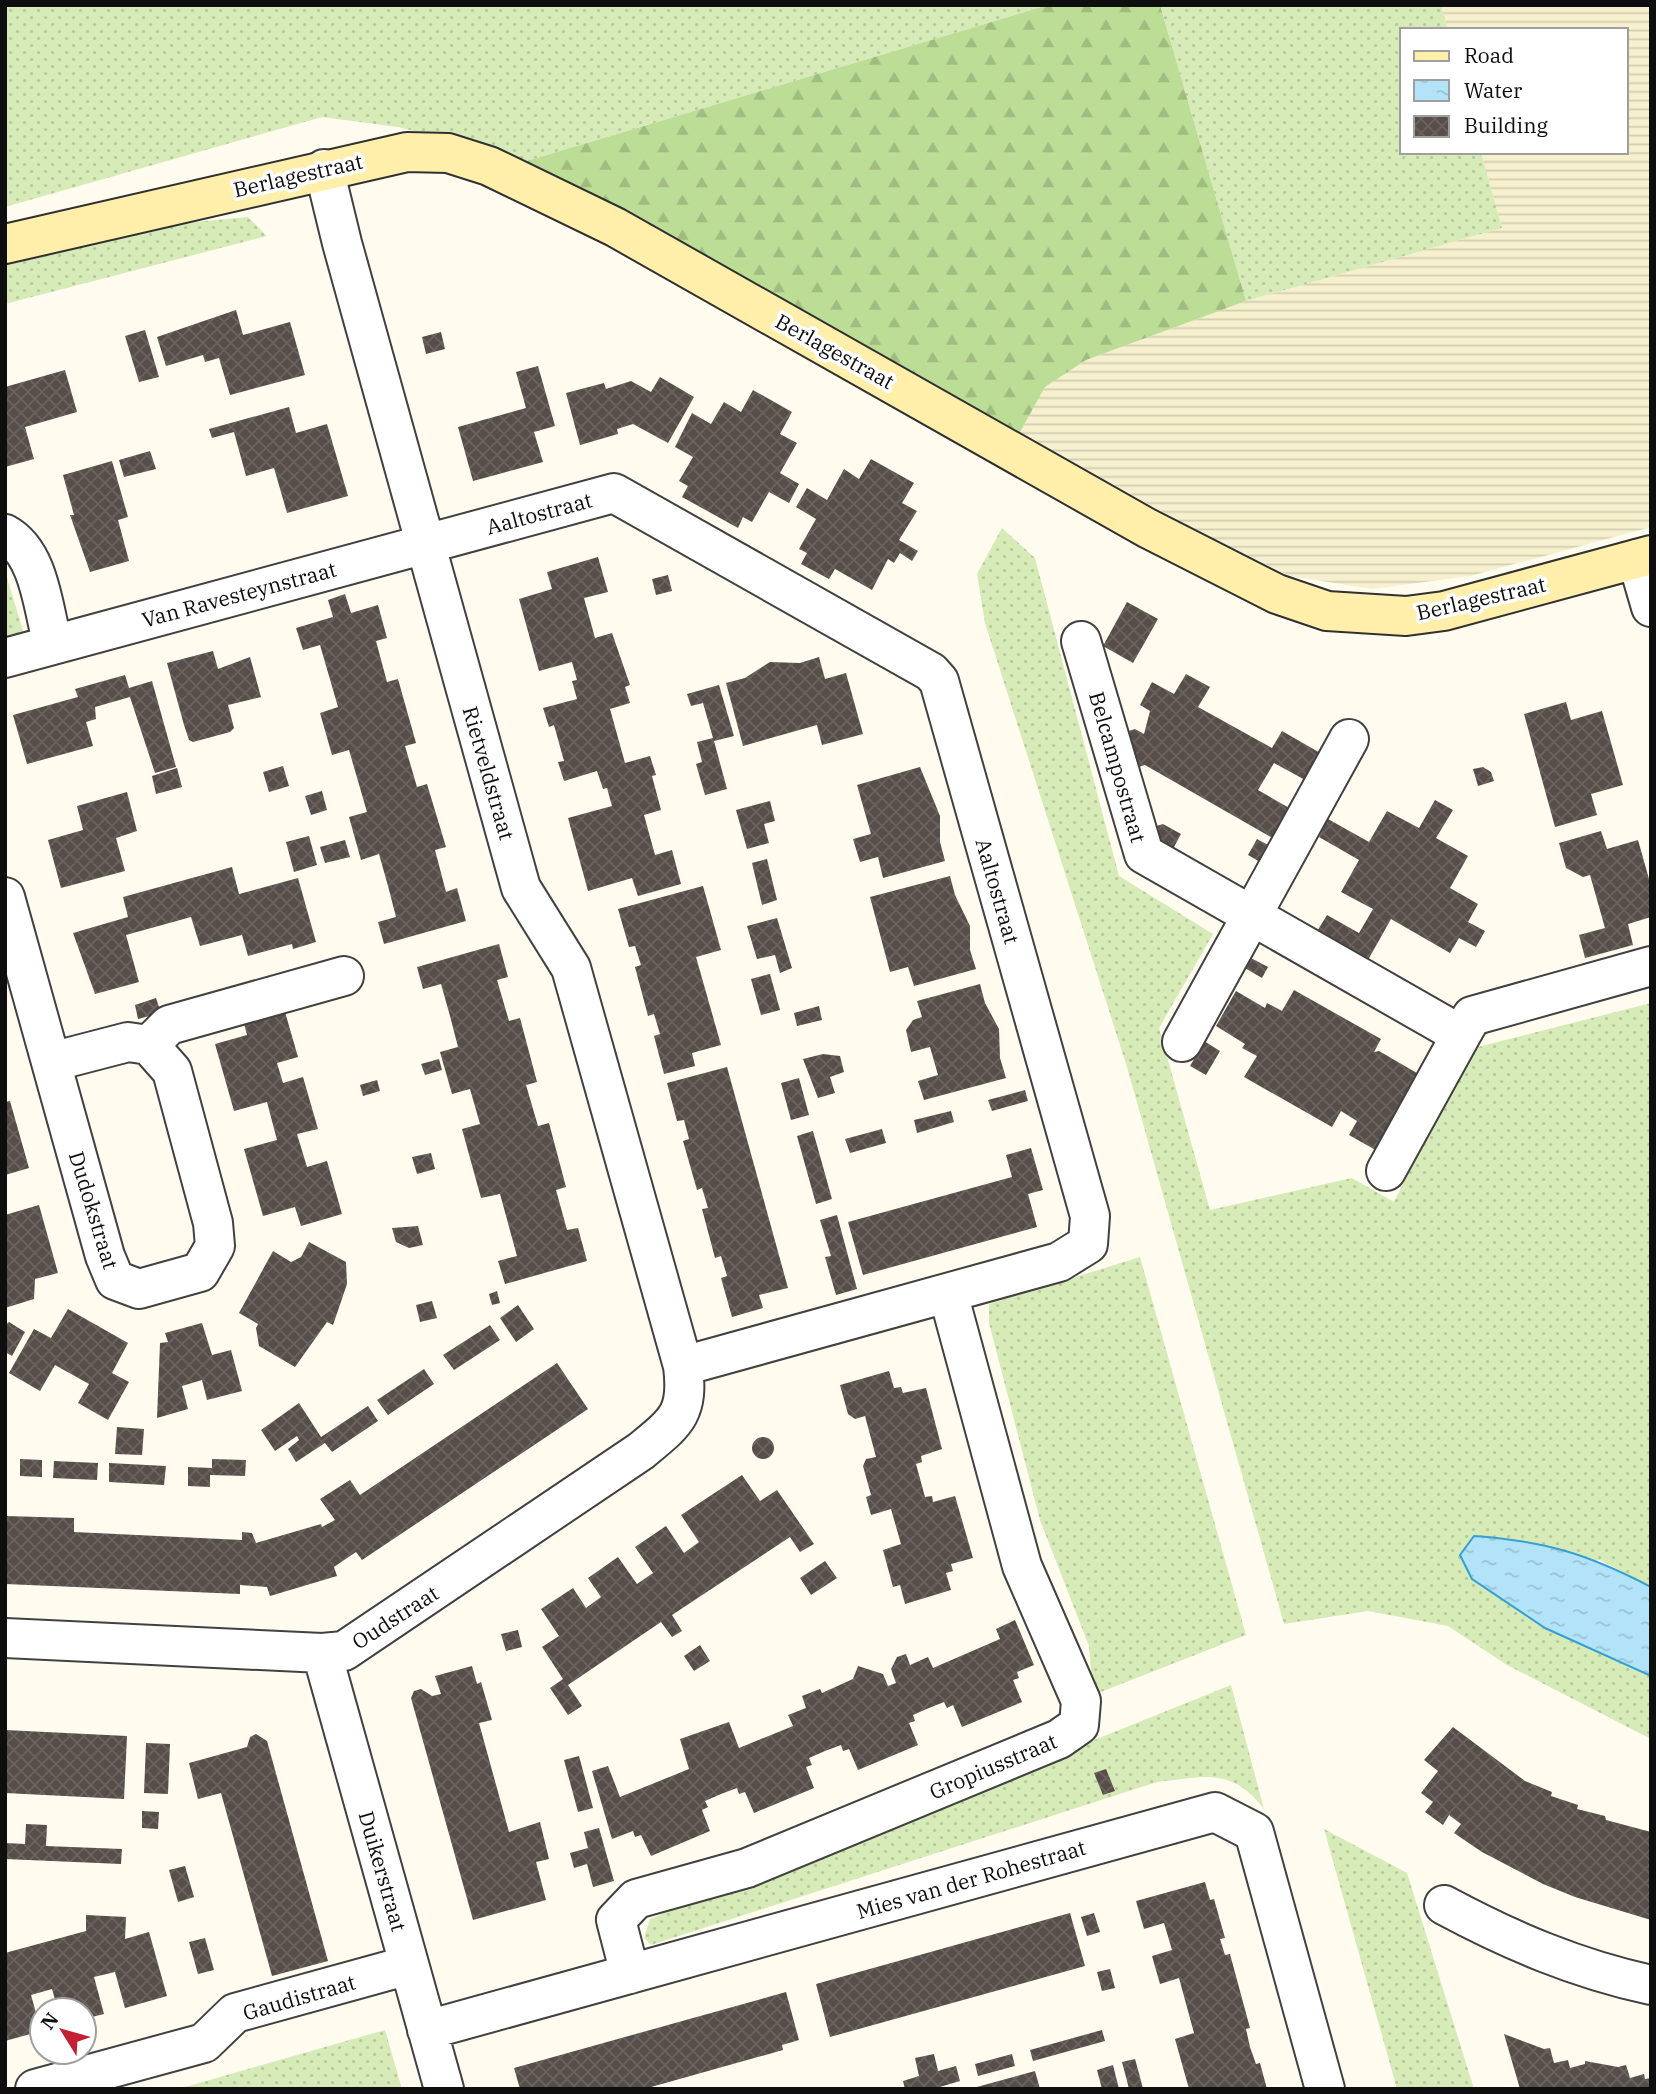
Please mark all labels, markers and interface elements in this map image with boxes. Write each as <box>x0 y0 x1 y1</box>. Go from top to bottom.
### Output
legend <box>1400 28 1628 154</box>
text: Road <box>1464 41 1514 69</box>
text: Water <box>1464 76 1523 104</box>
text: Building <box>1464 111 1549 139</box>
street label: Berlagestraat <box>231 147 365 203</box>
street label: Berlagestraat <box>771 307 899 395</box>
street label: Aaltostraat <box>483 485 595 541</box>
street label: Van Ravesteynstraat <box>139 555 339 633</box>
street label: Berlagestraat <box>1414 570 1548 626</box>
street label: Belcampostraat <box>1083 688 1153 846</box>
street label: Rietveldstraat <box>457 703 521 843</box>
street label: Aaltostraat <box>970 835 1026 947</box>
street label: Dudokstraat <box>63 1148 125 1272</box>
street label: Oudstraat <box>346 1579 444 1655</box>
street label: Gropiusstraat <box>925 1727 1061 1805</box>
street label: Duikerstraat <box>352 1808 414 1934</box>
street label: Mies van der Rohestraat <box>853 1833 1089 1925</box>
street label: Gaudistraat <box>239 1968 359 2026</box>
north arrow <box>28 1996 98 2066</box>
text: N <box>35 2008 64 2034</box>

